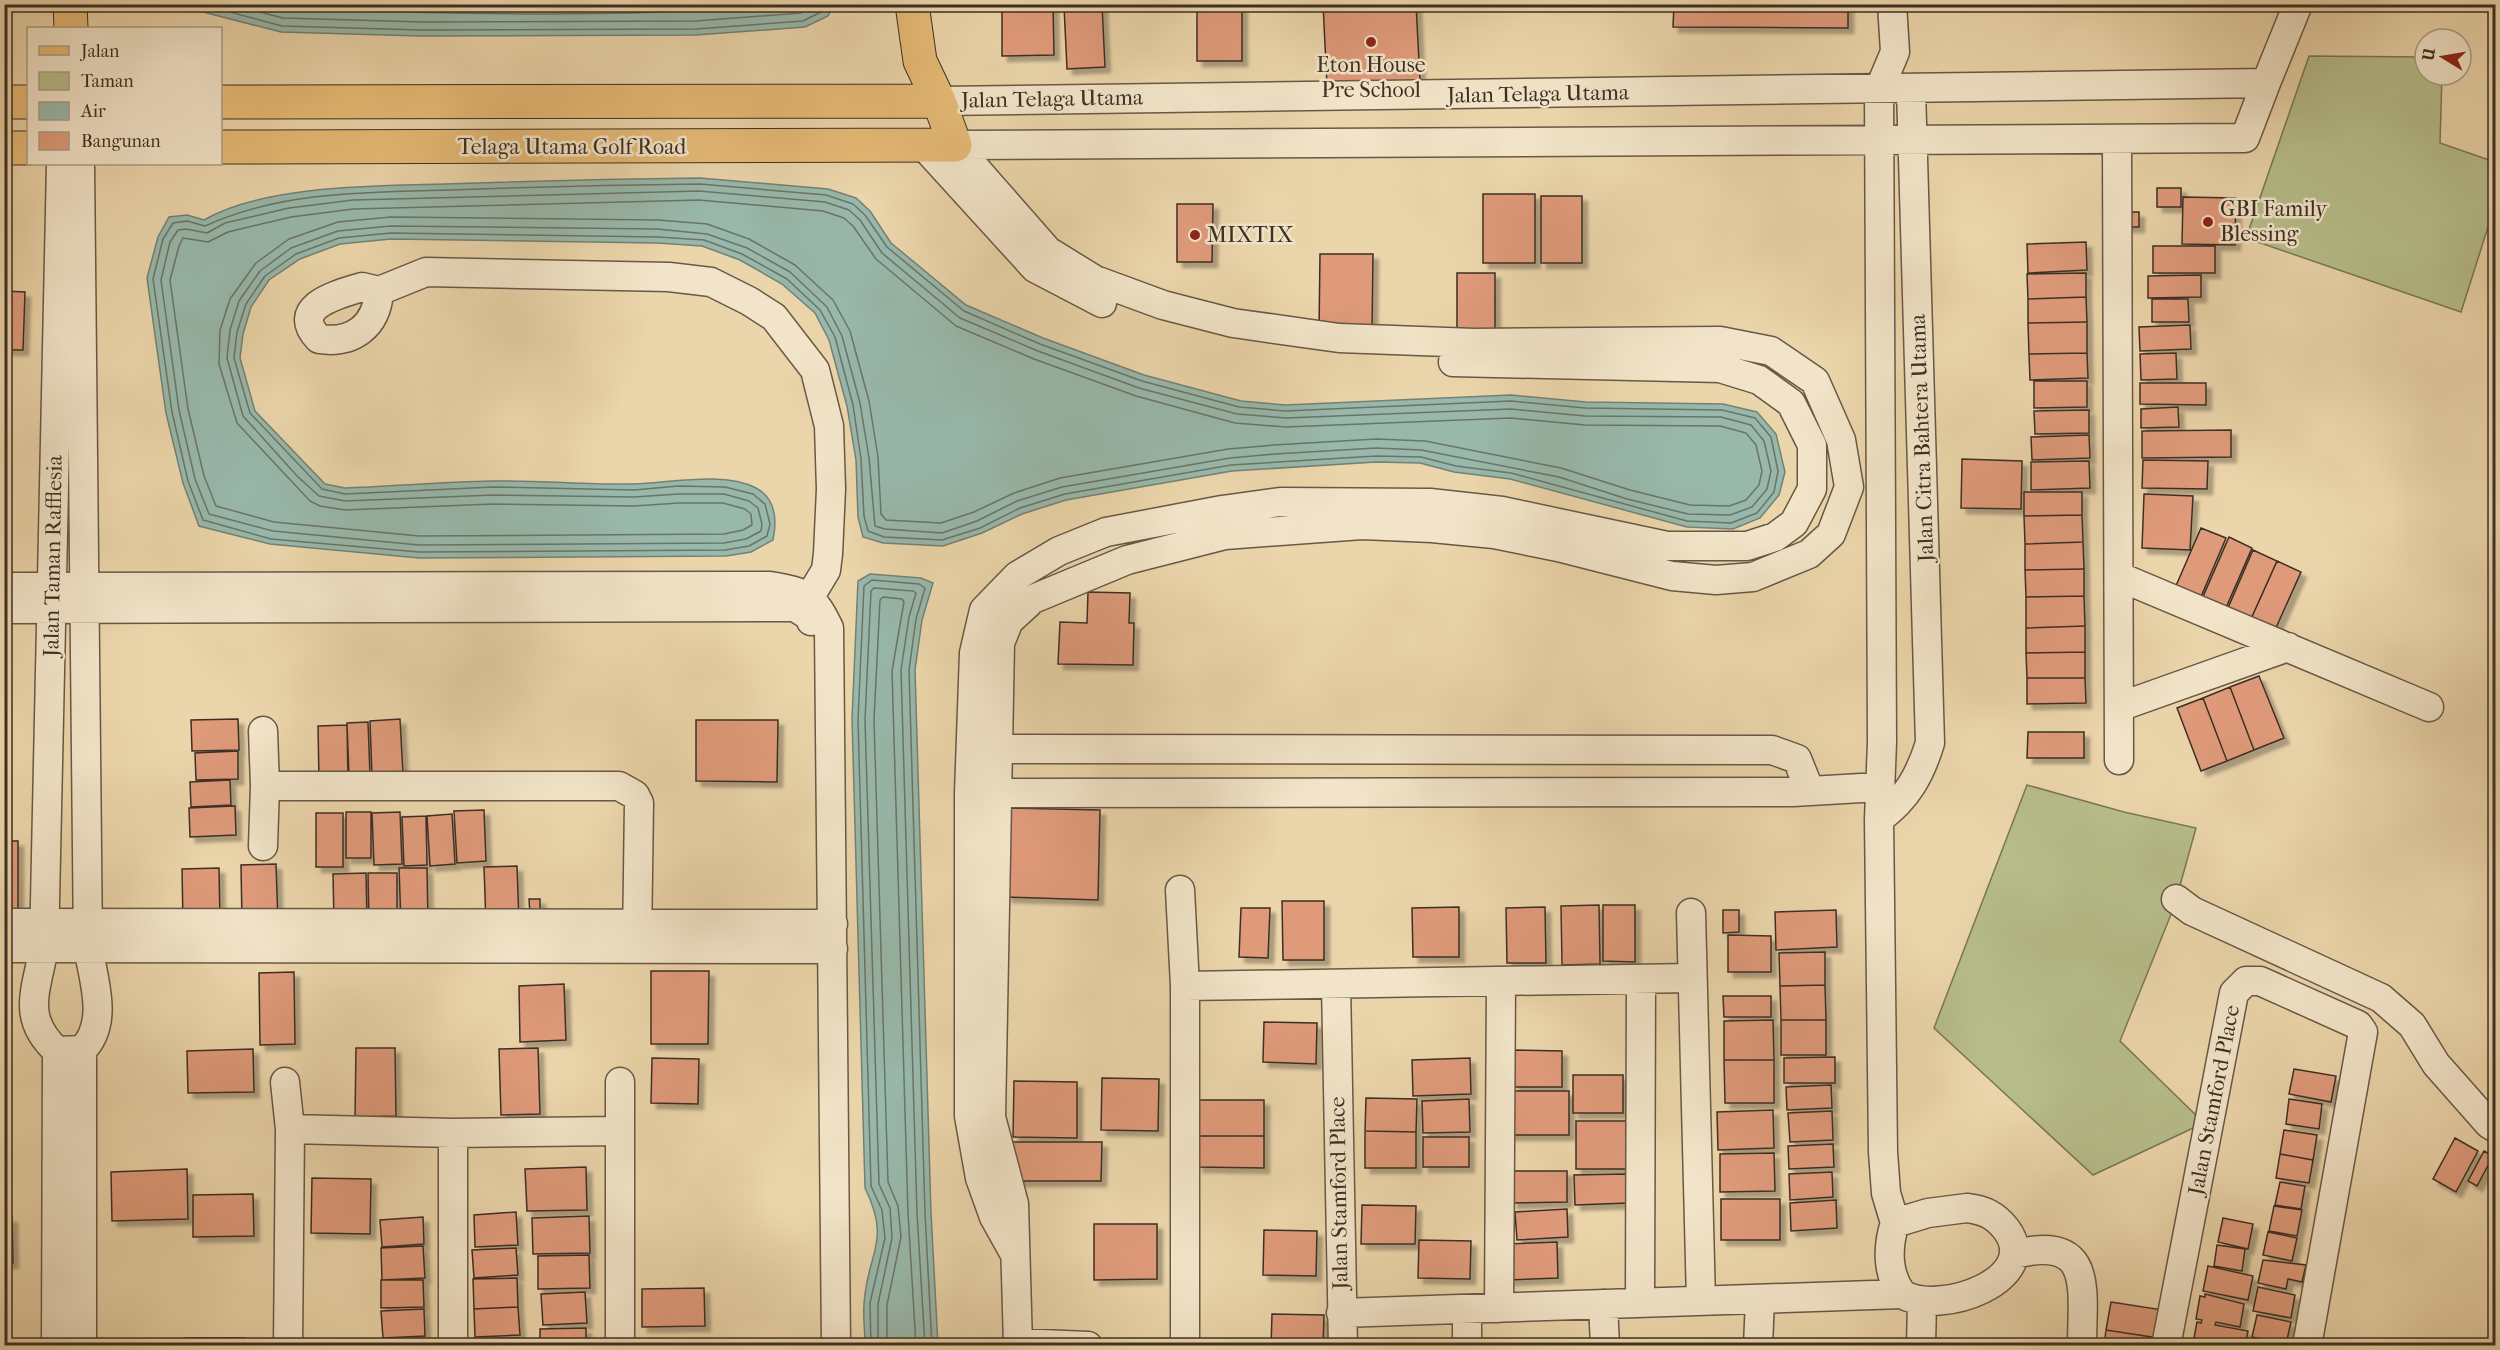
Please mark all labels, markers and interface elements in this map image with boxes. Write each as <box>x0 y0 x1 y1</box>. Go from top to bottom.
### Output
legend <box>27 27 222 165</box>
north arrow <box>2413 27 2473 87</box>
marker: Eton House Pre School <box>1364 35 1378 49</box>
text: Jalan <box>79 41 120 62</box>
text: U <box>2418 46 2439 63</box>
place label: Eton House Pre School <box>1316 52 1426 103</box>
text: Taman <box>81 71 134 92</box>
street label: Jalan Telaga Utama <box>1445 79 1630 109</box>
street label: Jalan Telaga Utama <box>959 84 1144 114</box>
text: Air <box>80 101 106 122</box>
text: Bangunan <box>81 131 161 152</box>
street label: Telaga Utama Golf Road <box>458 134 687 160</box>
place label: GBI Family Blessing <box>2220 196 2328 247</box>
marker: GBI Family Blessing <box>2201 215 2215 229</box>
place label: MIXTIX <box>1207 222 1293 248</box>
marker: MIXTIX <box>1188 228 1202 242</box>
street label: Jalan Citra Bahtera Utama <box>1905 313 1939 564</box>
street label: Jalan Taman Rafflesia <box>38 454 68 659</box>
street label: Jalan Stamford Place <box>2182 1003 2245 1199</box>
street label: Jalan Stamford Place <box>1324 1096 1354 1292</box>

